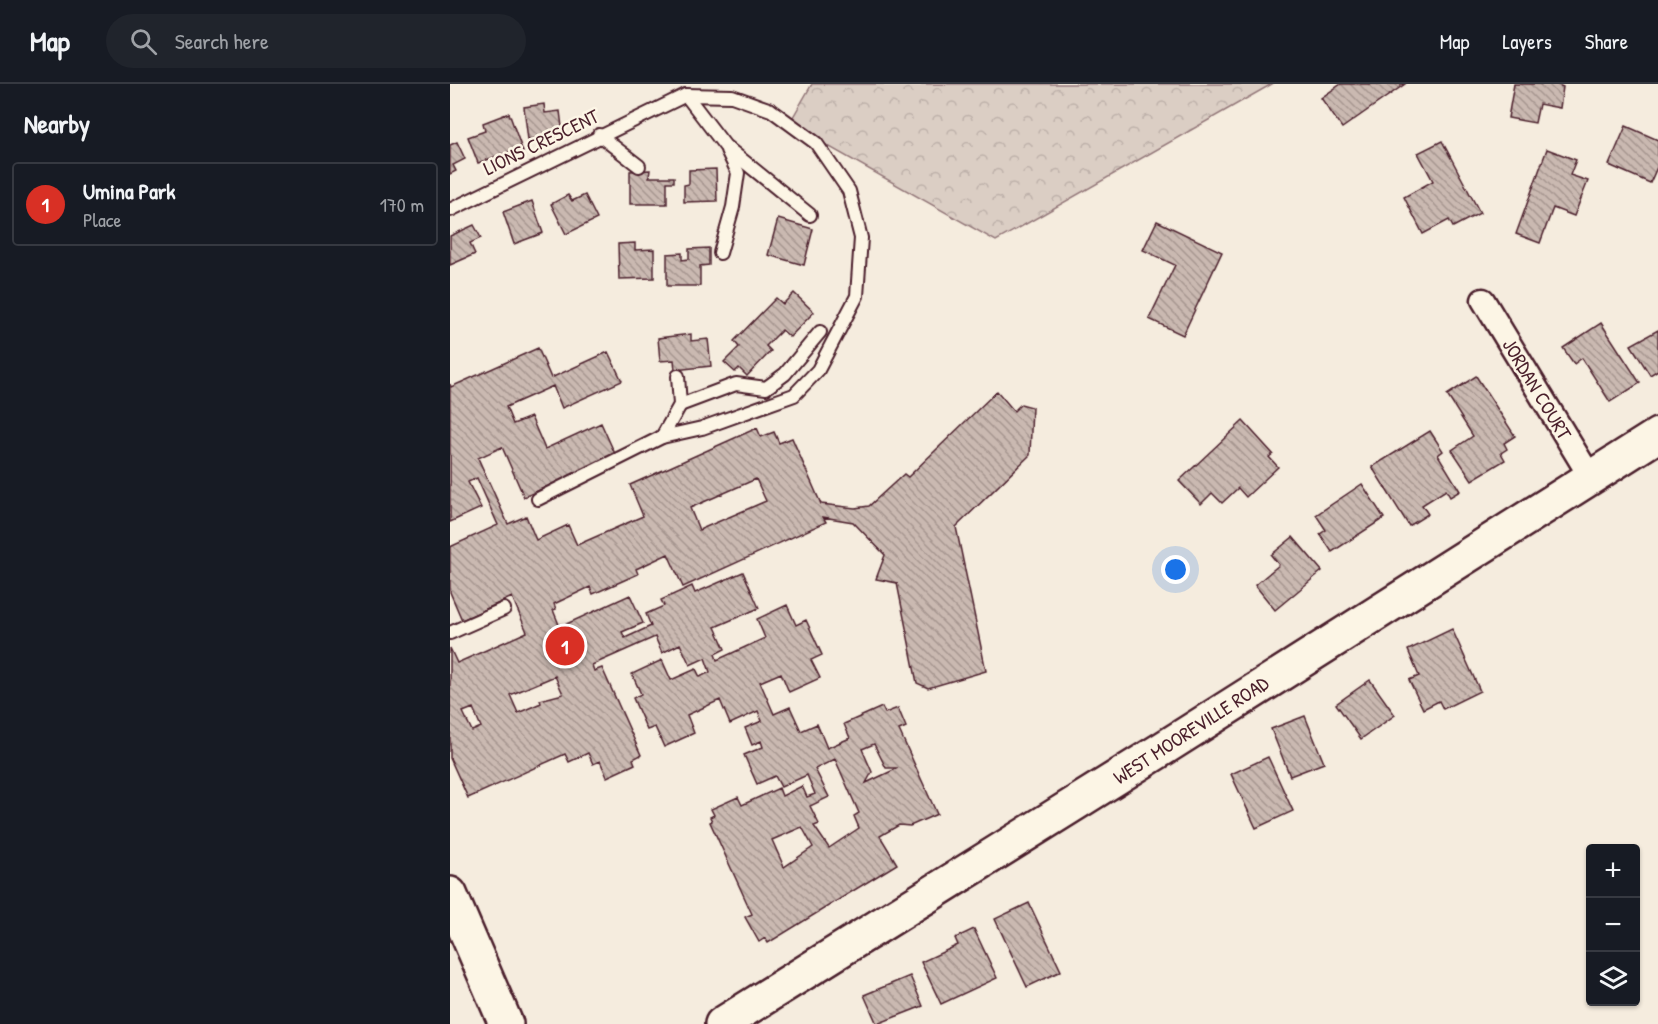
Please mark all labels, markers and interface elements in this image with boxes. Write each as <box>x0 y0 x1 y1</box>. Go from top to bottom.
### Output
search box <box>106 14 526 68</box>
text: Map <box>30 22 70 60</box>
icon: search <box>127 25 160 58</box>
text: Search here <box>175 26 269 56</box>
text: Map <box>1440 27 1469 56</box>
text: Layers <box>1502 27 1552 56</box>
text: Share <box>1585 27 1628 56</box>
street label: LIONS CRESCENT <box>478 102 604 181</box>
text: Nearby <box>24 106 90 141</box>
text: Umina Park <box>83 176 175 206</box>
text: 1 <box>42 191 49 218</box>
text: 170 m <box>380 191 424 218</box>
text: Place <box>83 206 122 233</box>
street label: JORDAN COURT <box>1497 333 1579 445</box>
your location <box>1161 555 1190 584</box>
pin: 1 <box>546 624 584 668</box>
street label: WEST MOOREVILLE ROAD <box>1108 669 1274 790</box>
map controls <box>1586 844 1640 1006</box>
button: + <box>1586 844 1640 898</box>
button: − <box>1586 898 1640 952</box>
button: layers <box>1586 952 1640 1006</box>

